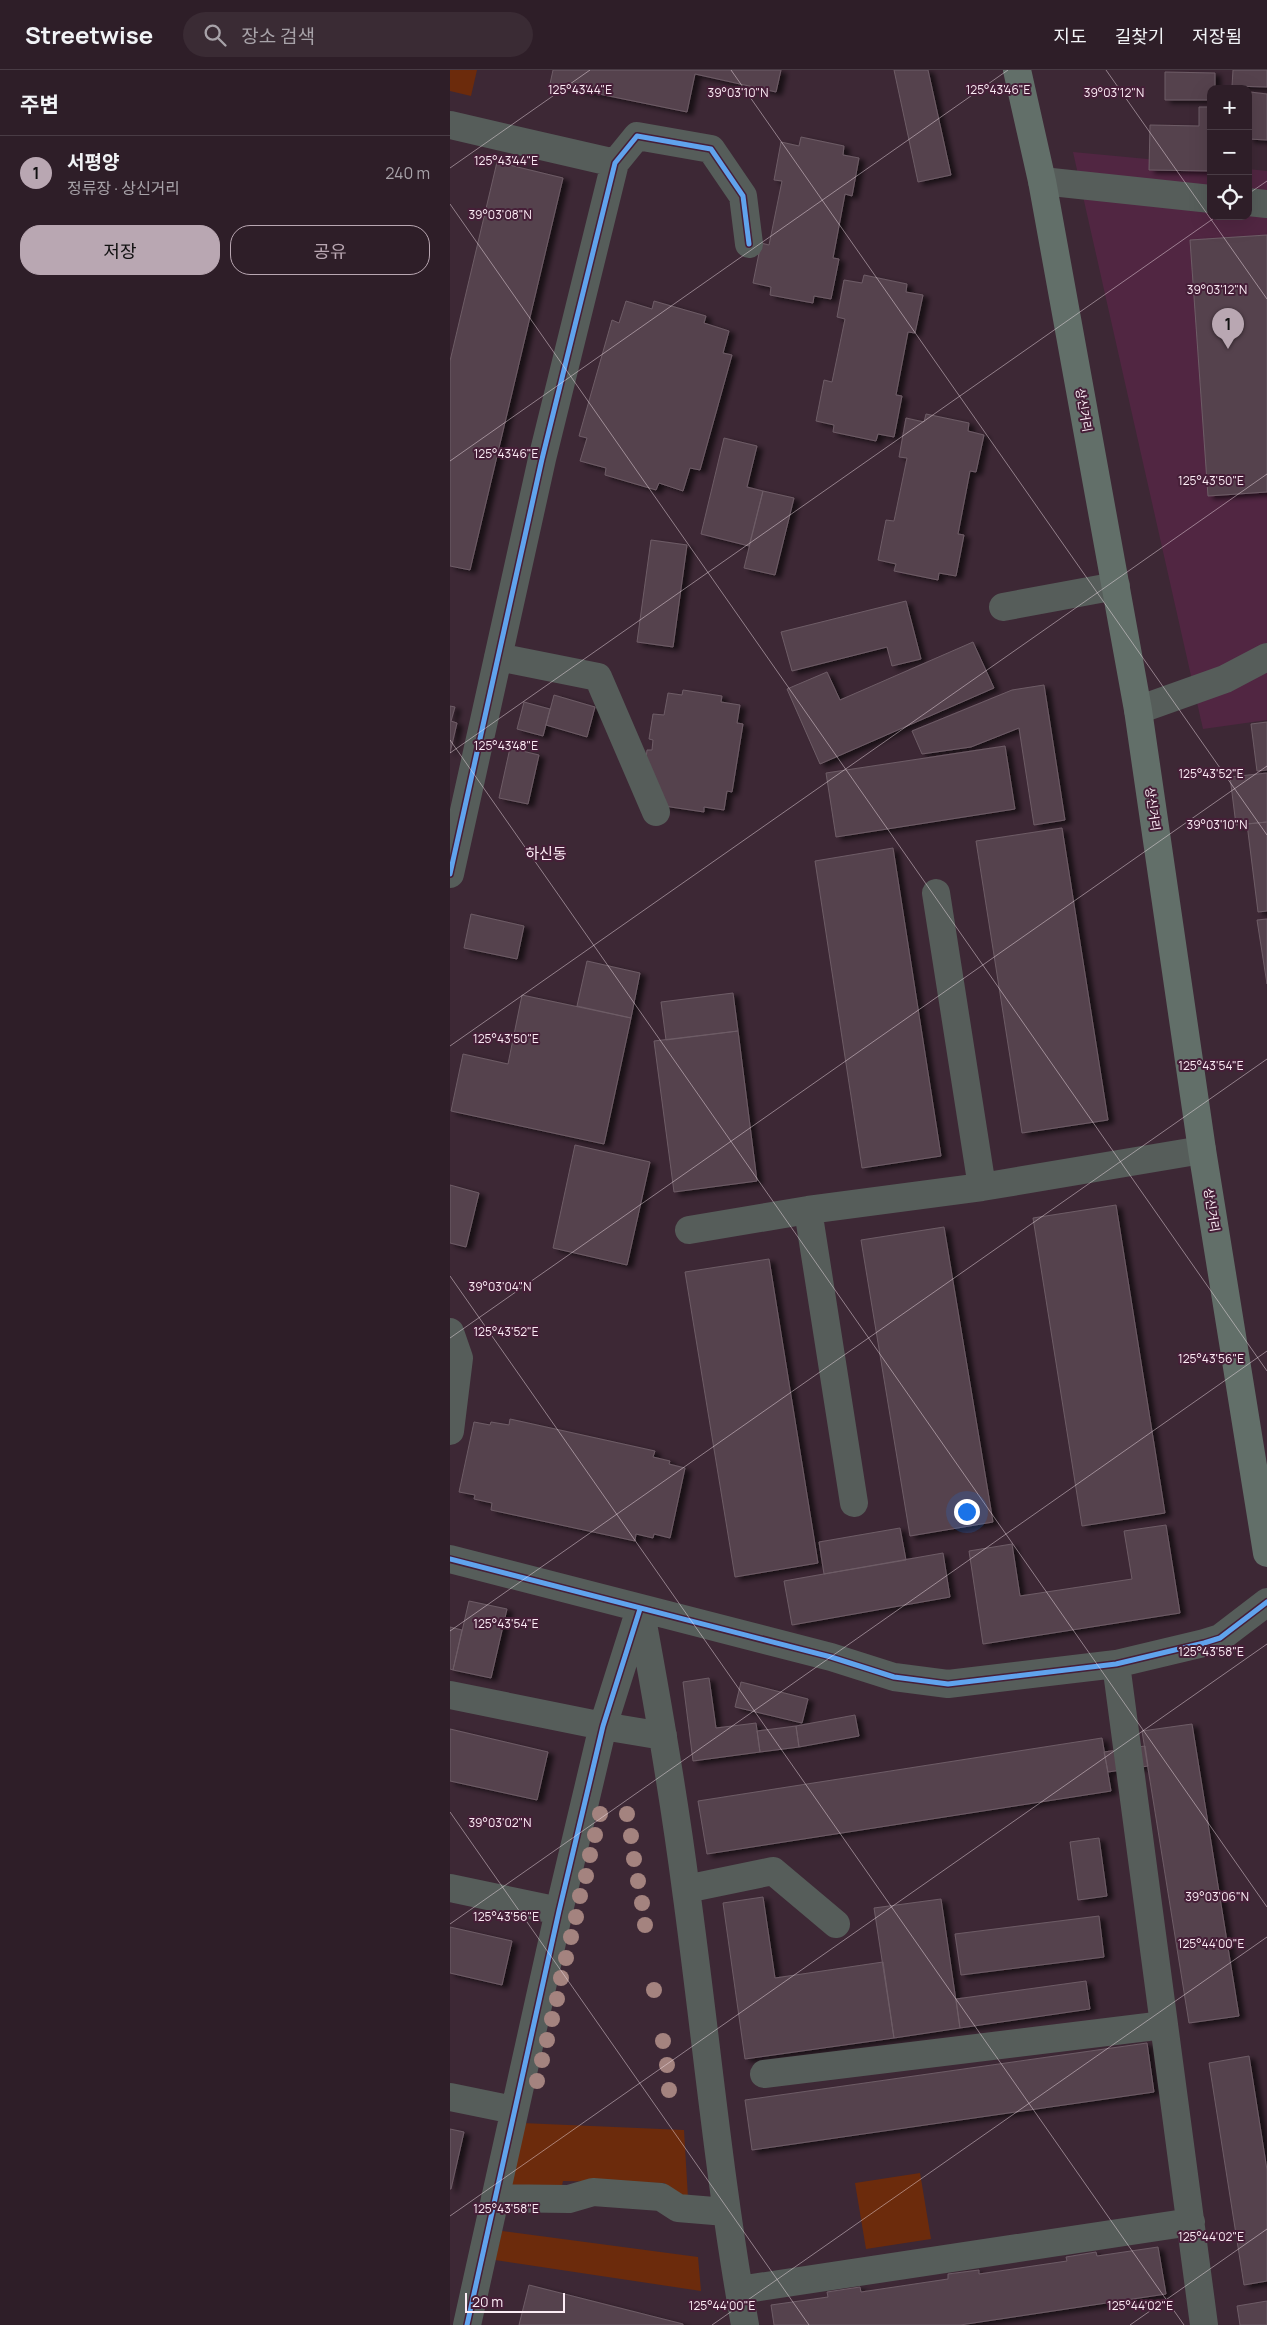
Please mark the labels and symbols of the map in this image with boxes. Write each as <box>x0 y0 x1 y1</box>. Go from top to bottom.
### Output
text: 125°43'44"E <box>548 81 612 98</box>
text: 125°43'46"E <box>966 81 1031 98</box>
text: 39°03'10"N <box>708 84 768 101</box>
text: 39°03'12"N <box>1084 84 1144 101</box>
text: 125°43'44"E <box>474 152 538 169</box>
text: 39°03'08"N <box>468 206 532 223</box>
text: 39°03'12"N <box>1187 281 1247 298</box>
pin: 1 <box>1212 308 1244 349</box>
street label: 상신거리 <box>1072 387 1096 433</box>
text: 125°43'46"E <box>474 445 539 462</box>
text: 125°43'50"E <box>1178 472 1244 489</box>
text: 125°43'48"E <box>474 737 538 754</box>
text: 125°43'52"E <box>1178 765 1244 782</box>
street label: 상신거리 <box>1142 786 1164 832</box>
text: 39°03'10"N <box>1187 816 1247 833</box>
district label: 하신동 <box>525 843 567 864</box>
text: 125°43'50"E <box>473 1030 539 1047</box>
text: 125°43'54"E <box>1178 1057 1244 1074</box>
street label: 상신거리 <box>1200 1187 1224 1233</box>
text: 39°03'04"N <box>469 1278 531 1295</box>
text: 125°43'52"E <box>473 1323 539 1340</box>
text: 125°43'56"E <box>1178 1350 1244 1367</box>
your location <box>954 1499 980 1525</box>
text: 125°43'54"E <box>473 1615 539 1632</box>
text: 125°43'58"E <box>1178 1643 1244 1660</box>
text: 39°03'02"N <box>468 1814 532 1831</box>
text: 39°03'06"N <box>1185 1888 1249 1905</box>
text: 125°43'56"E <box>473 1908 539 1925</box>
text: 125°44'00"E <box>1178 1935 1244 1952</box>
text: 125°43'58"E <box>473 2200 539 2217</box>
text: 125°44'02"E <box>1178 2228 1244 2245</box>
scale bar <box>465 2290 565 2313</box>
text: 125°44'00"E <box>689 2297 755 2314</box>
text: 125°44'02"E <box>1107 2297 1173 2314</box>

